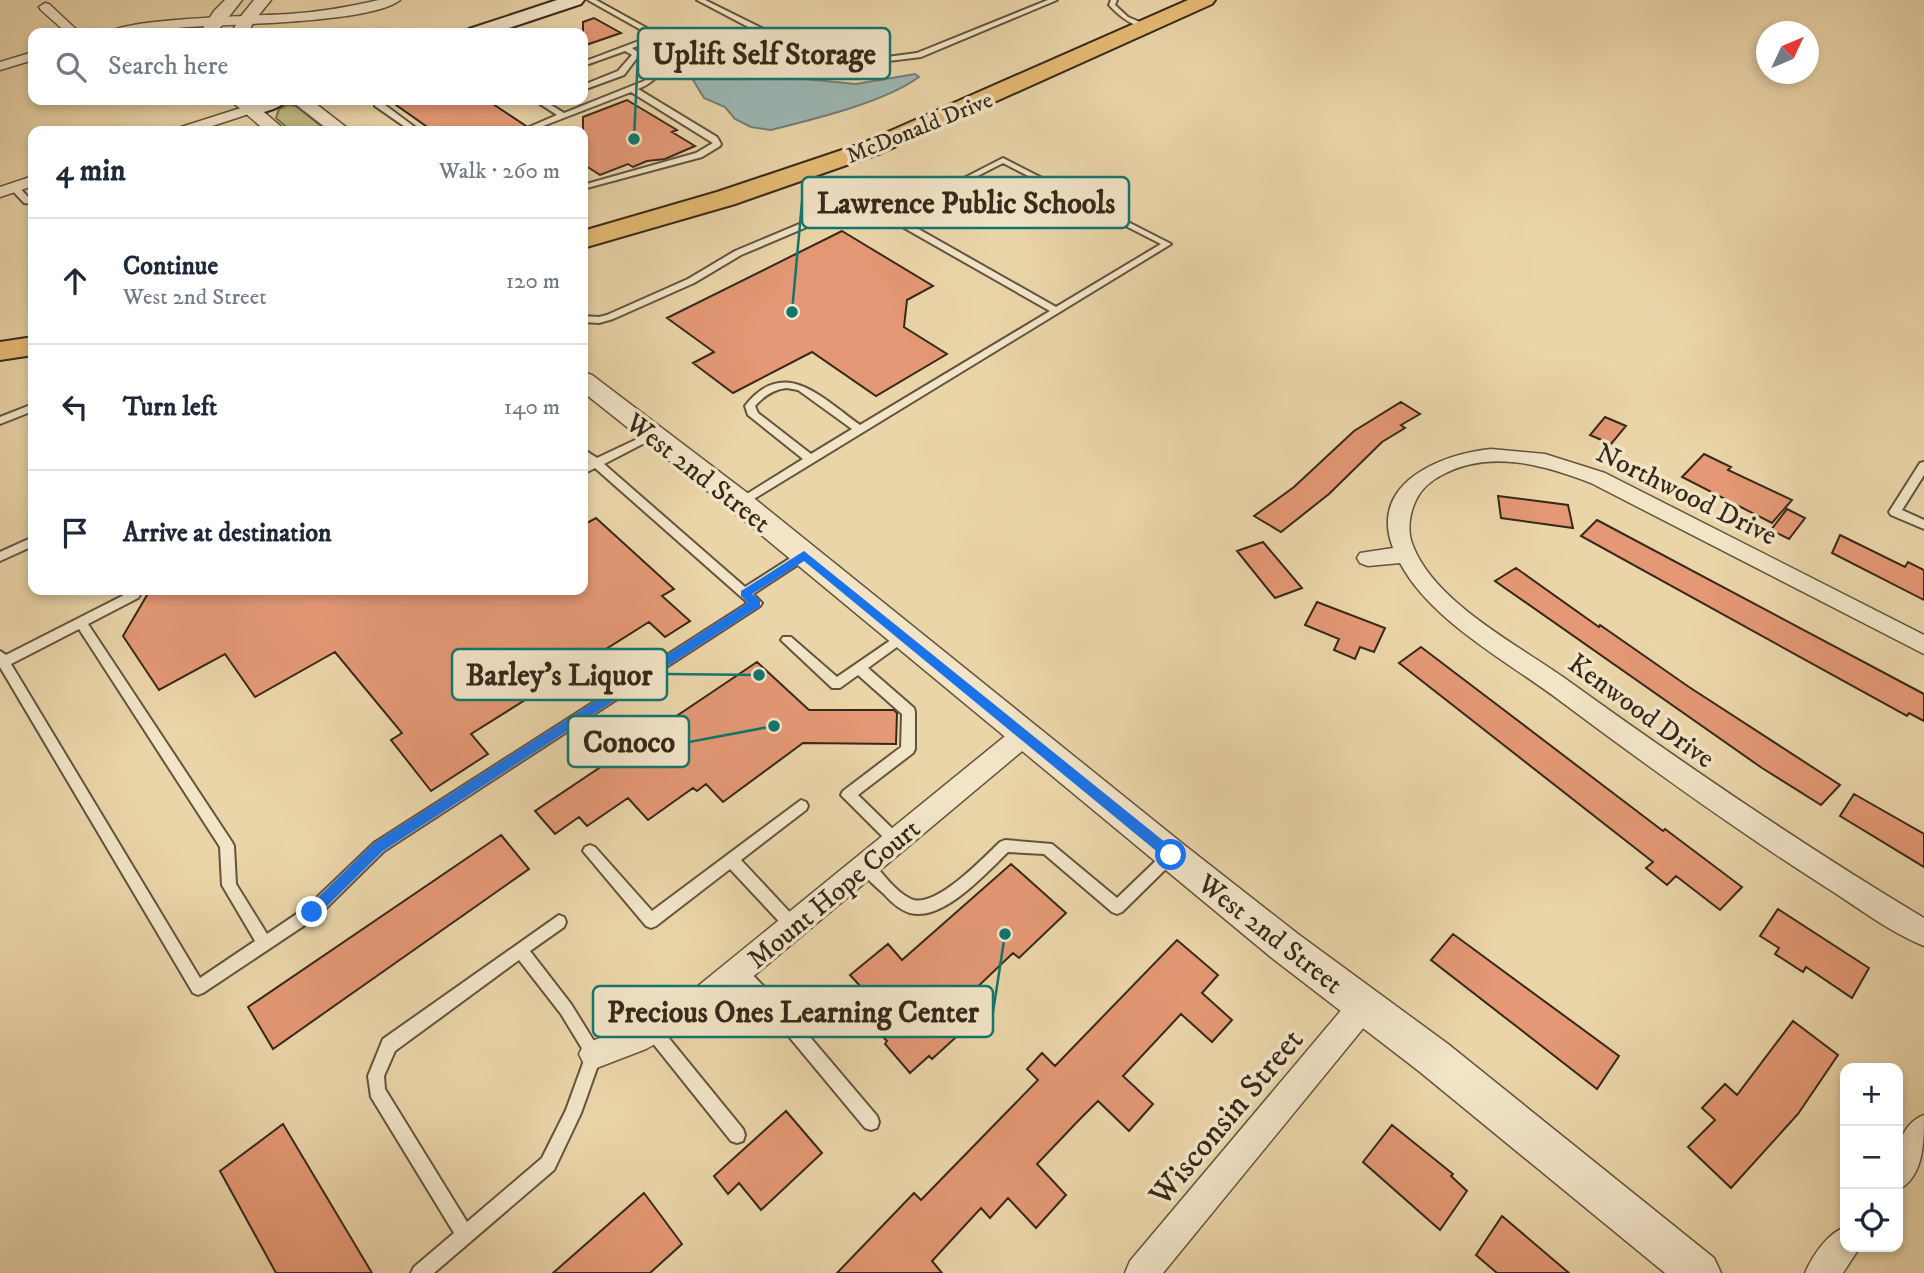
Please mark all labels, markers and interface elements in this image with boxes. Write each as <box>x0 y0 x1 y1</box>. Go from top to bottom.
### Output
north arrow <box>1756 21 1819 84</box>
search box <box>28 28 588 105</box>
callout: Uplift Self Storage <box>638 28 890 79</box>
text: Uplift Self Storage <box>652 37 876 74</box>
icon: search <box>52 48 90 86</box>
text: Search here <box>108 50 228 83</box>
street label: McDonald Drive <box>842 86 997 171</box>
text: 4 min <box>56 153 126 190</box>
text: Walk · 260 m <box>439 157 560 186</box>
callout: Lawrence Public Schools <box>802 177 1129 228</box>
text: Lawrence Public Schools <box>817 186 1115 223</box>
text: Continue <box>123 250 218 283</box>
icon: ahead <box>56 262 94 300</box>
text: 120 m <box>506 267 560 296</box>
text: West 2nd Street <box>123 283 267 312</box>
icon: left <box>56 388 94 426</box>
text: Turn left <box>123 391 217 424</box>
text: 140 m <box>504 393 560 422</box>
street label: West 2nd Street <box>618 405 778 541</box>
street label: Northwood Drive <box>1590 435 1783 553</box>
icon: arrive <box>56 514 94 552</box>
text: Arrive at destination <box>123 517 332 550</box>
street label: Kenwood Drive <box>1561 646 1721 776</box>
callout: Barley's Liquor <box>452 649 667 700</box>
text: Barley's Liquor <box>466 658 653 695</box>
callout: Conoco <box>568 716 689 767</box>
text: Conoco <box>583 725 675 762</box>
street label: Mount Hope Court <box>740 812 928 977</box>
route start <box>1155 839 1186 870</box>
street label: West 2nd Street <box>1190 866 1350 1002</box>
route end <box>296 896 327 927</box>
callout: Precious Ones Learning Center <box>593 986 993 1037</box>
text: Precious Ones Learning Center <box>607 995 980 1032</box>
street label: Wisconsin Street <box>1140 1021 1313 1215</box>
map controls <box>1840 1063 1903 1252</box>
button: + <box>1840 1063 1903 1126</box>
button: − <box>1840 1126 1903 1189</box>
button: locate <box>1840 1189 1903 1252</box>

